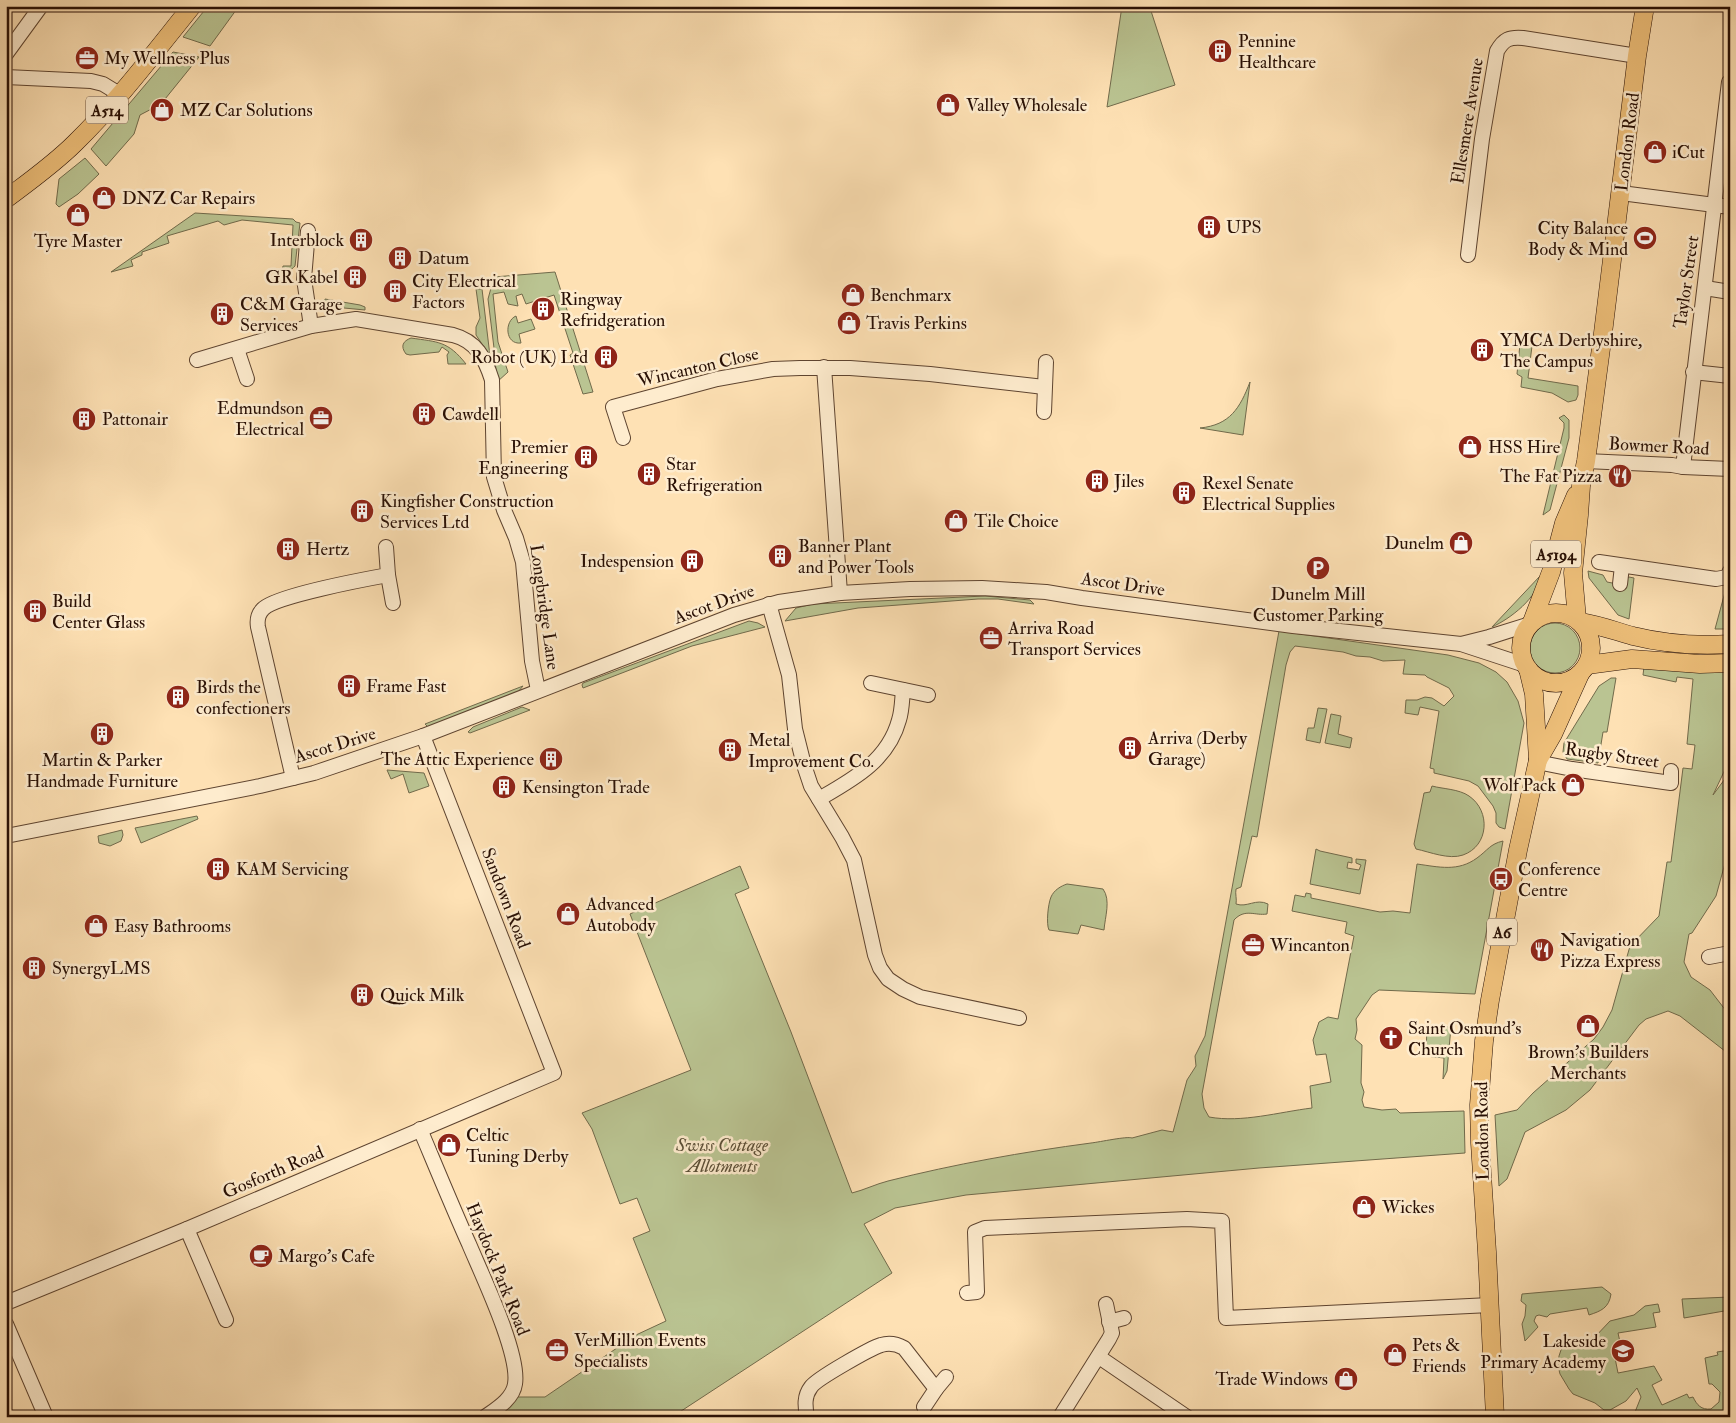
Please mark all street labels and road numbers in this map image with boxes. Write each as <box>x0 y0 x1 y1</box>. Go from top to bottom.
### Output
street label: Ellesmere Avenue <box>1446 56 1489 186</box>
street label: London Road <box>1610 91 1645 193</box>
road number: A514 <box>86 96 128 124</box>
street label: Taylor Street <box>1669 234 1704 330</box>
street label: Wincanton Close <box>634 342 761 393</box>
street label: Bowmer Road <box>1608 432 1710 461</box>
road number: A5194 <box>1531 540 1581 568</box>
street label: Longbridge Lane <box>524 543 565 672</box>
street label: Ascot Drive <box>1079 567 1167 602</box>
street label: Ascot Drive <box>670 579 758 630</box>
street label: Ascot Drive <box>291 722 379 769</box>
street label: Rugby Street <box>1563 738 1661 773</box>
street label: Sandown Road <box>476 845 535 952</box>
road number: A6 <box>1487 919 1517 946</box>
street label: London Road <box>1470 1081 1495 1181</box>
street label: Gosforth Road <box>219 1141 327 1204</box>
street label: Haydock Park Road <box>460 1199 535 1339</box>

